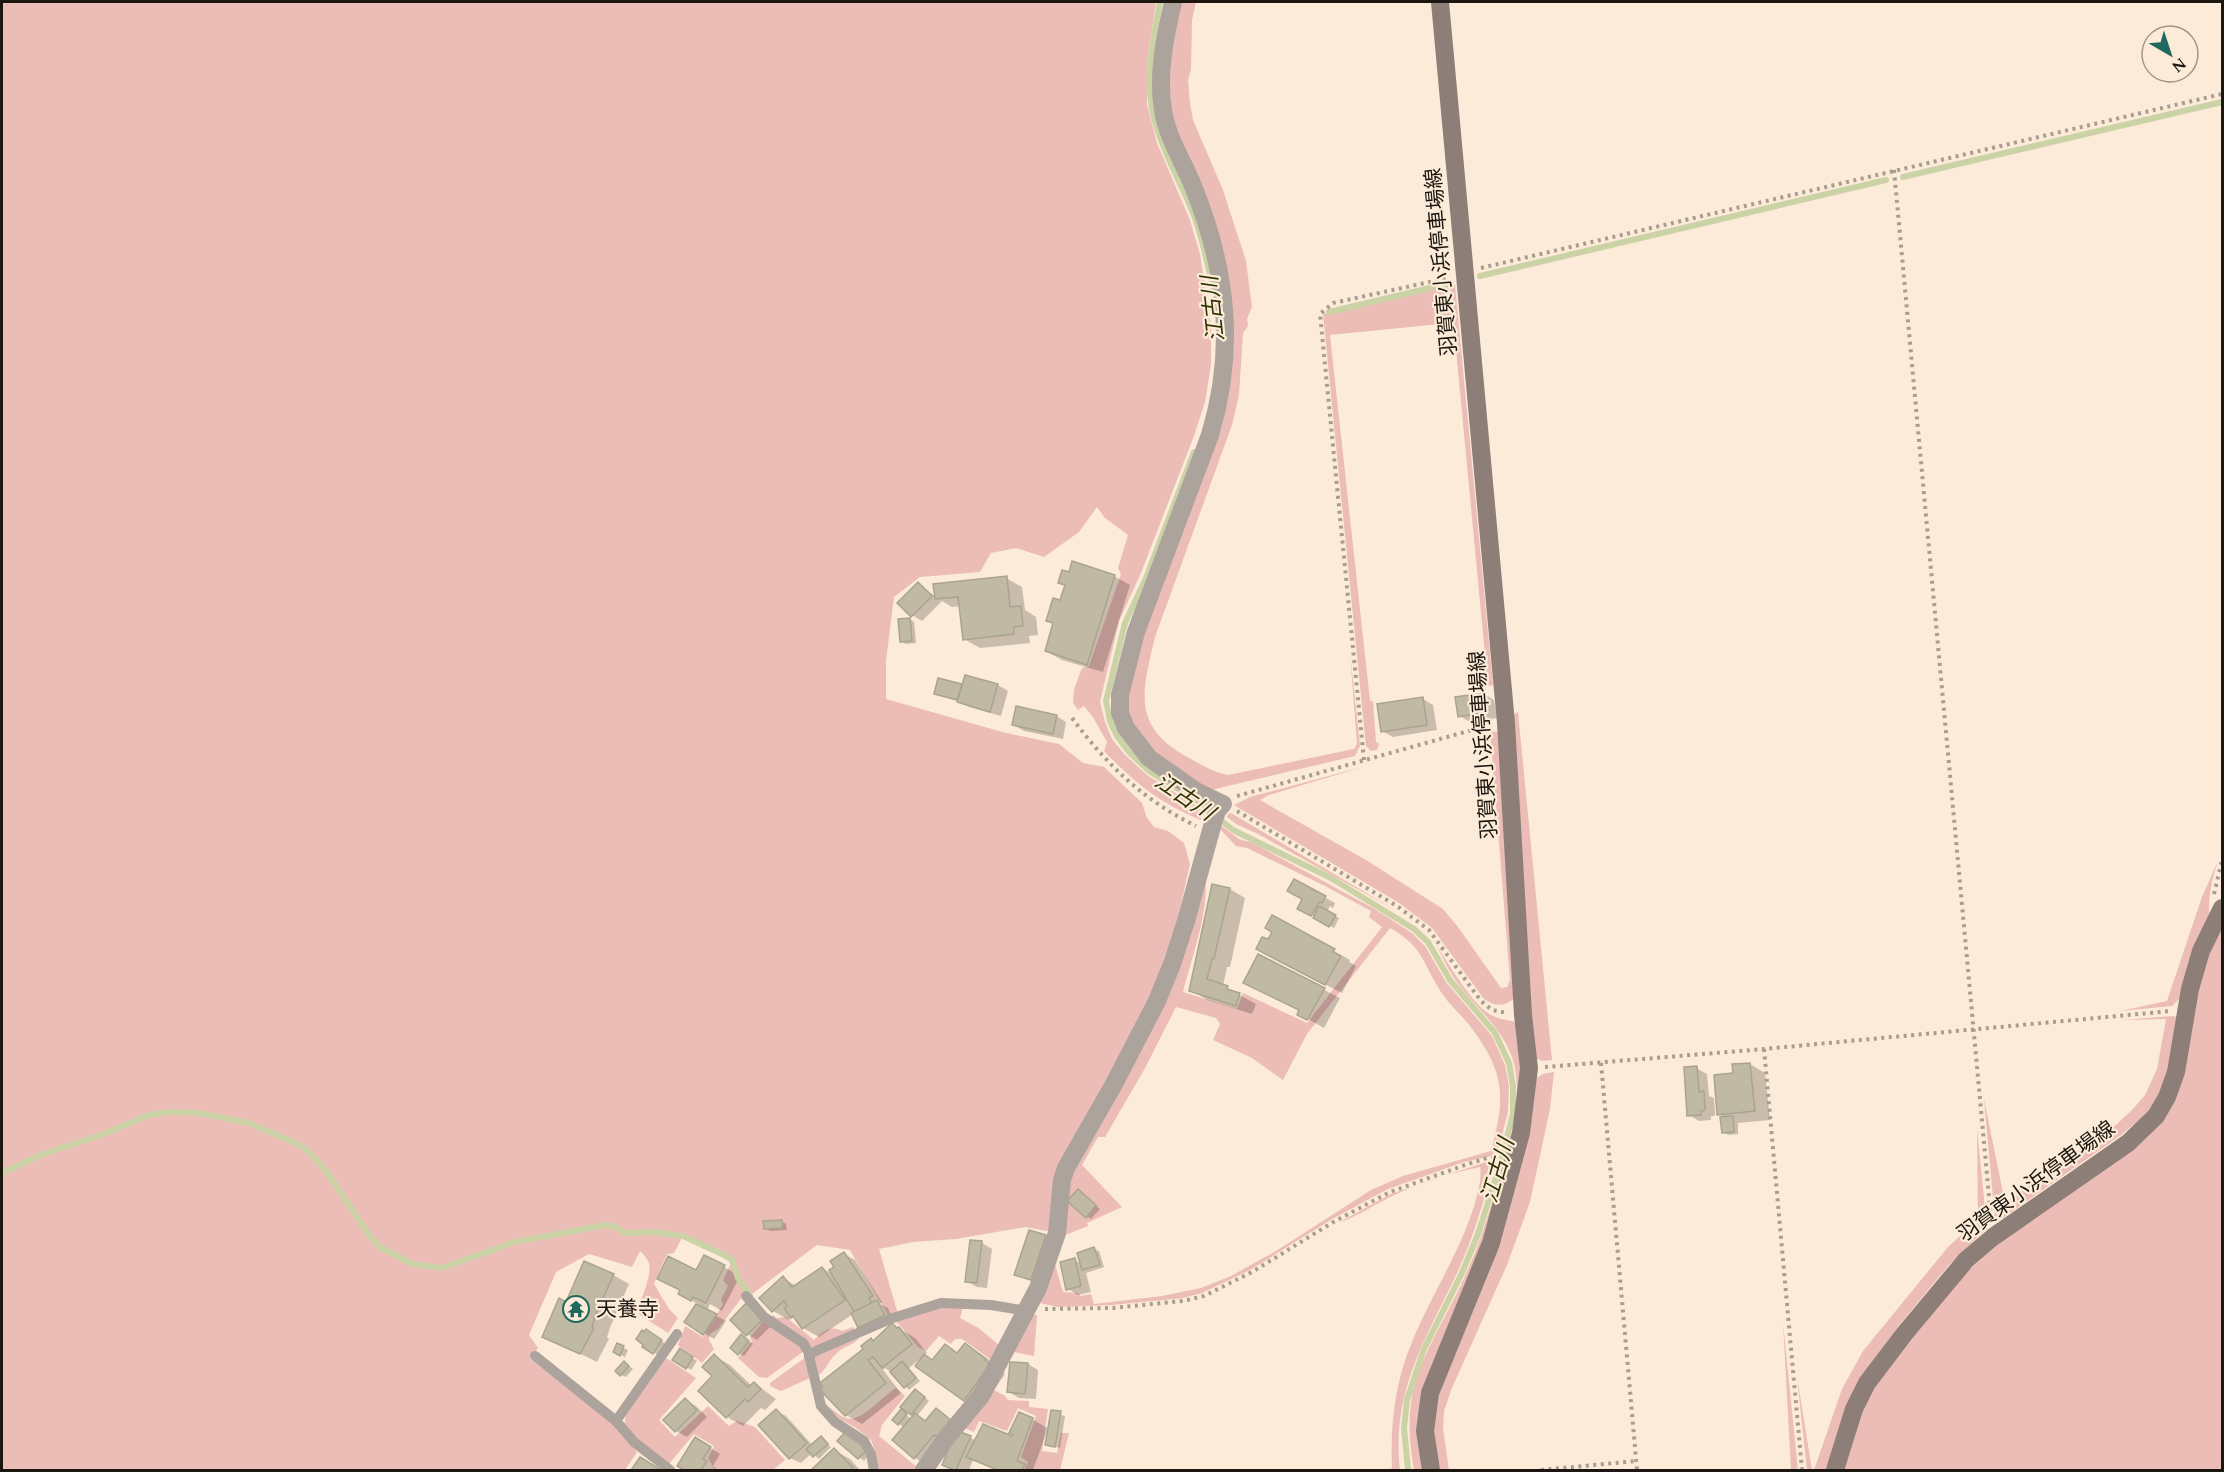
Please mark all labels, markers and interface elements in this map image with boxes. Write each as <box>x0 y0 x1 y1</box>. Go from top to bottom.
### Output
north arrow <box>2140 24 2200 84</box>
text: N <box>2166 51 2191 78</box>
street label: 羽賀東小浜停車場線 <box>1418 166 1466 357</box>
water label: 江古川 <box>1193 272 1233 343</box>
street label: 羽賀東小浜停車場線 <box>1461 650 1507 840</box>
water label: 江古川 <box>1148 765 1222 830</box>
street label: 羽賀東小浜停車場線 <box>1951 1113 2122 1250</box>
water label: 江古川 <box>1473 1132 1524 1207</box>
temple icon: 天養寺 <box>561 1294 591 1324</box>
place label: 天養寺 <box>596 1294 659 1326</box>

